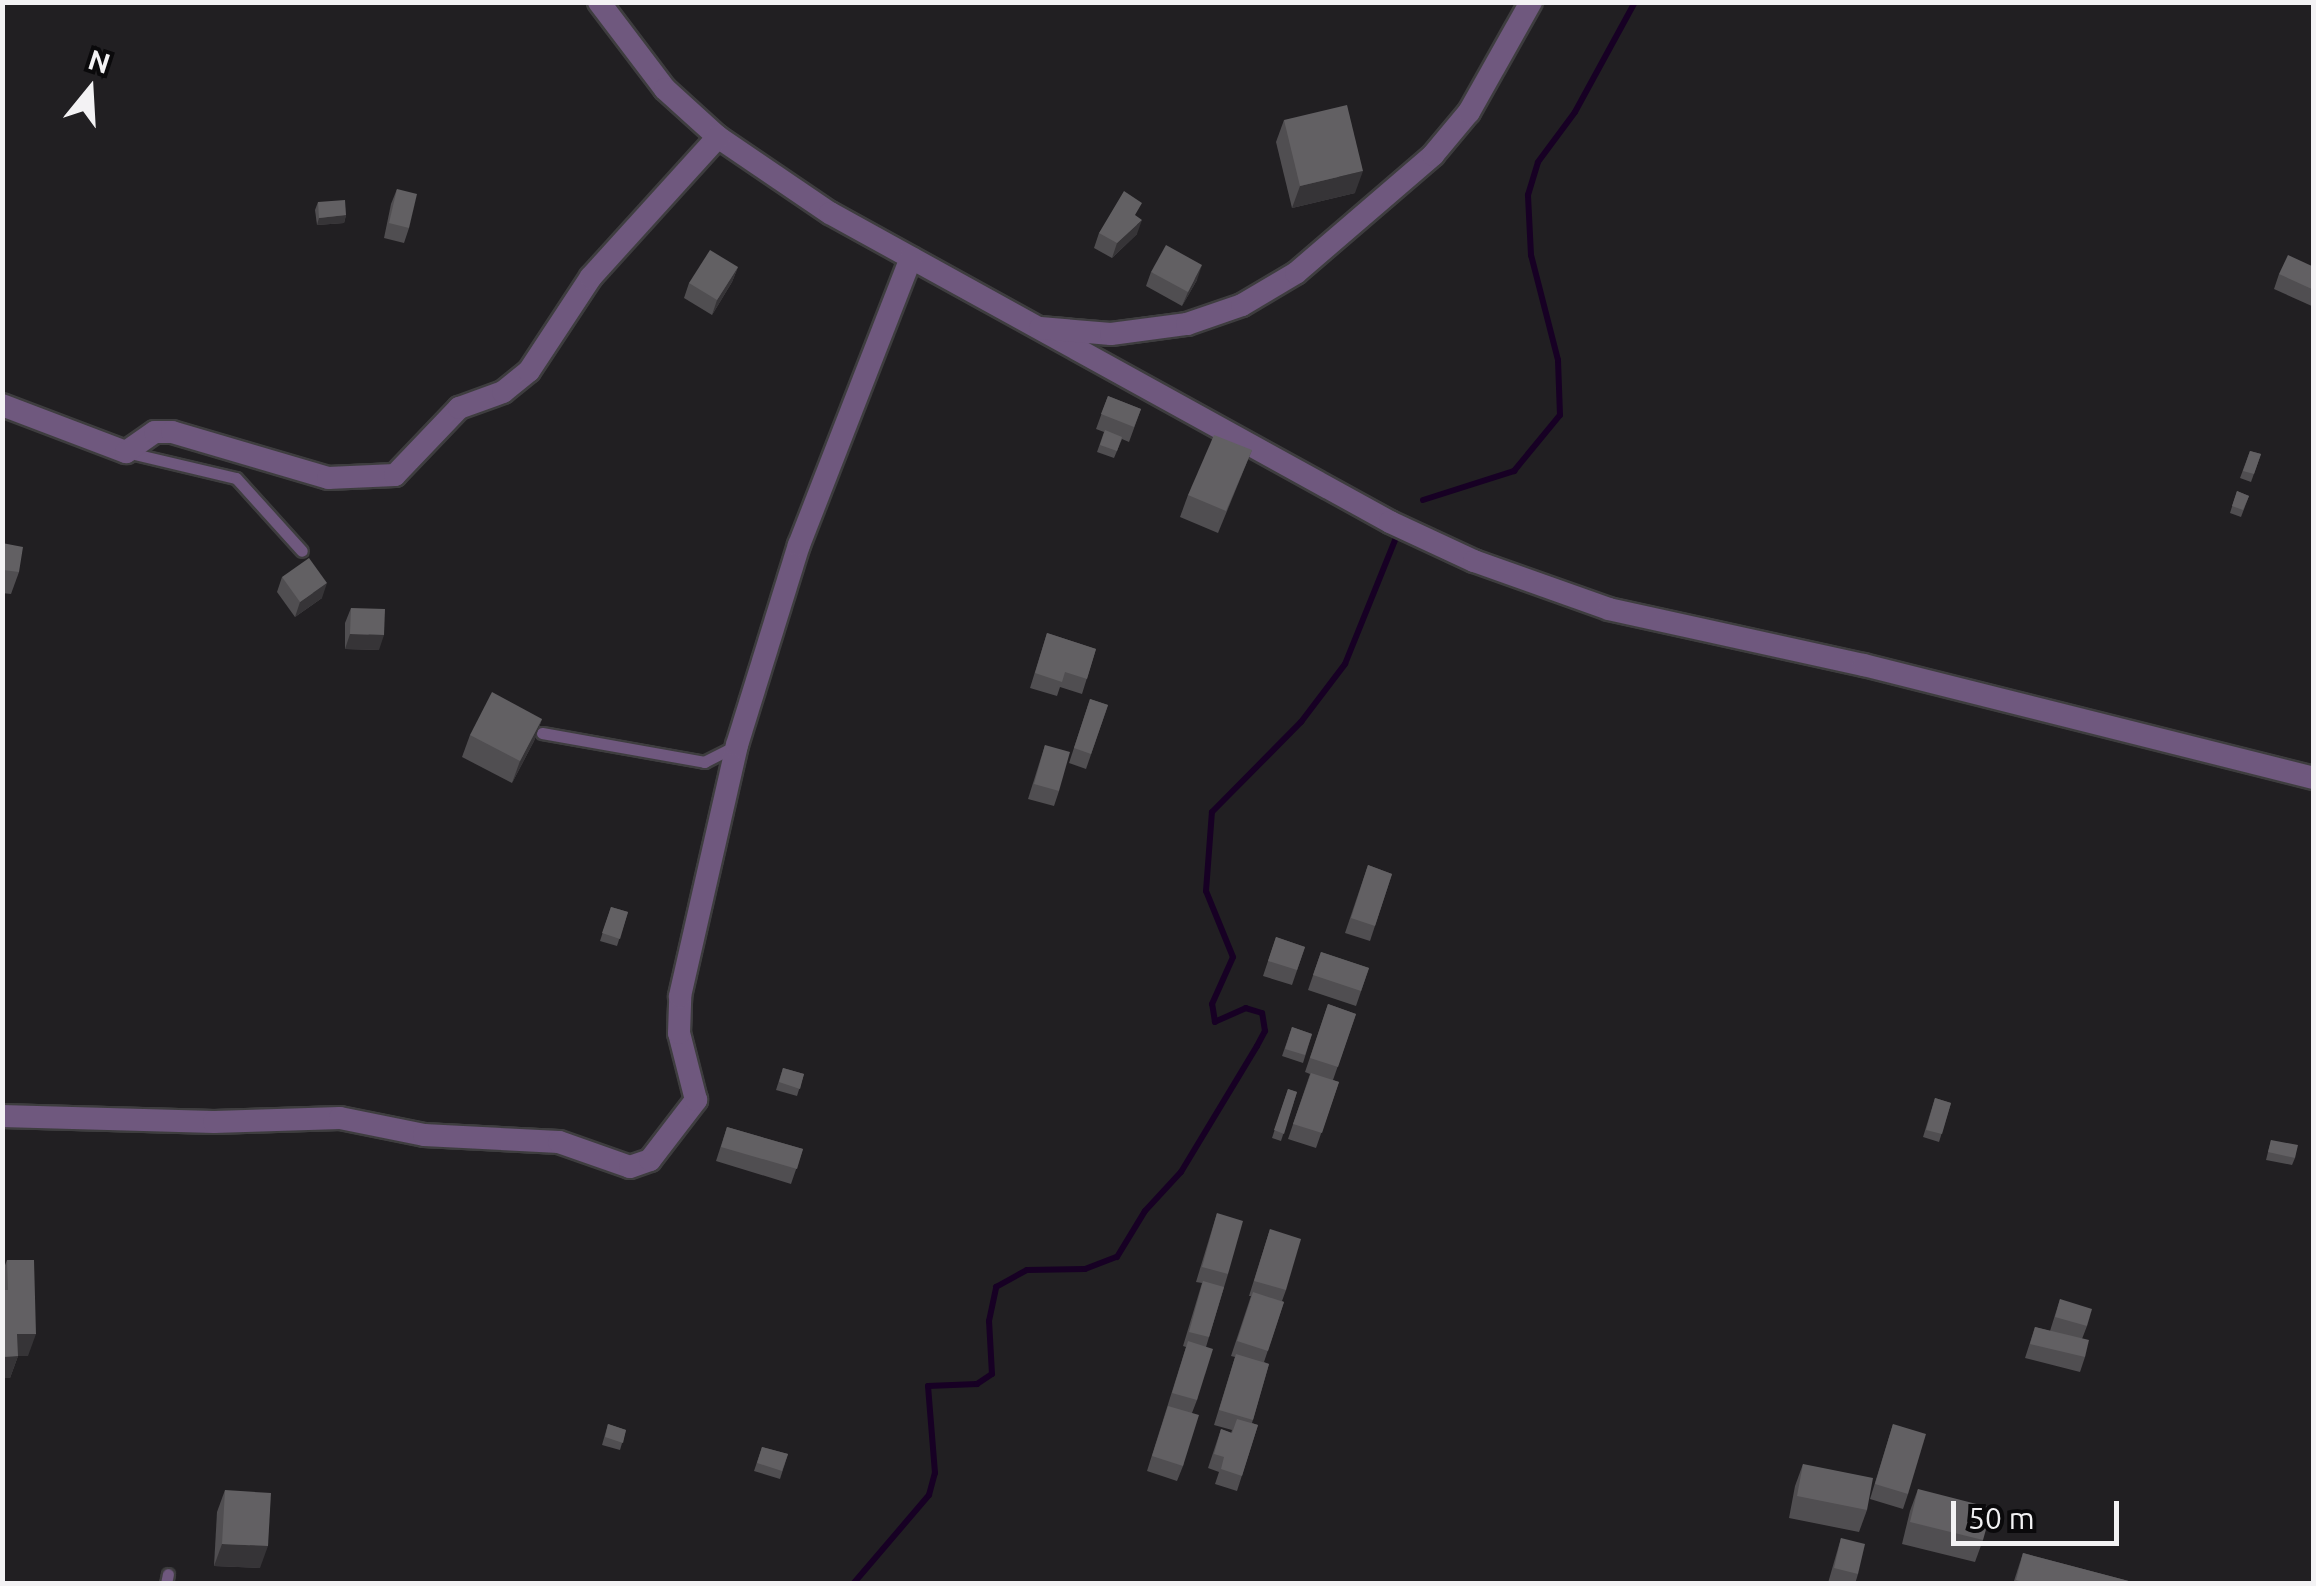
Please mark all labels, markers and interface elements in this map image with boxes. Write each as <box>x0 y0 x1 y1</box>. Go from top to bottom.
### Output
north arrow <box>40 40 140 140</box>
text: N <box>85 43 114 79</box>
scale bar <box>1956 1481 2124 1543</box>
text: 50 m <box>1968 1501 2035 1535</box>

